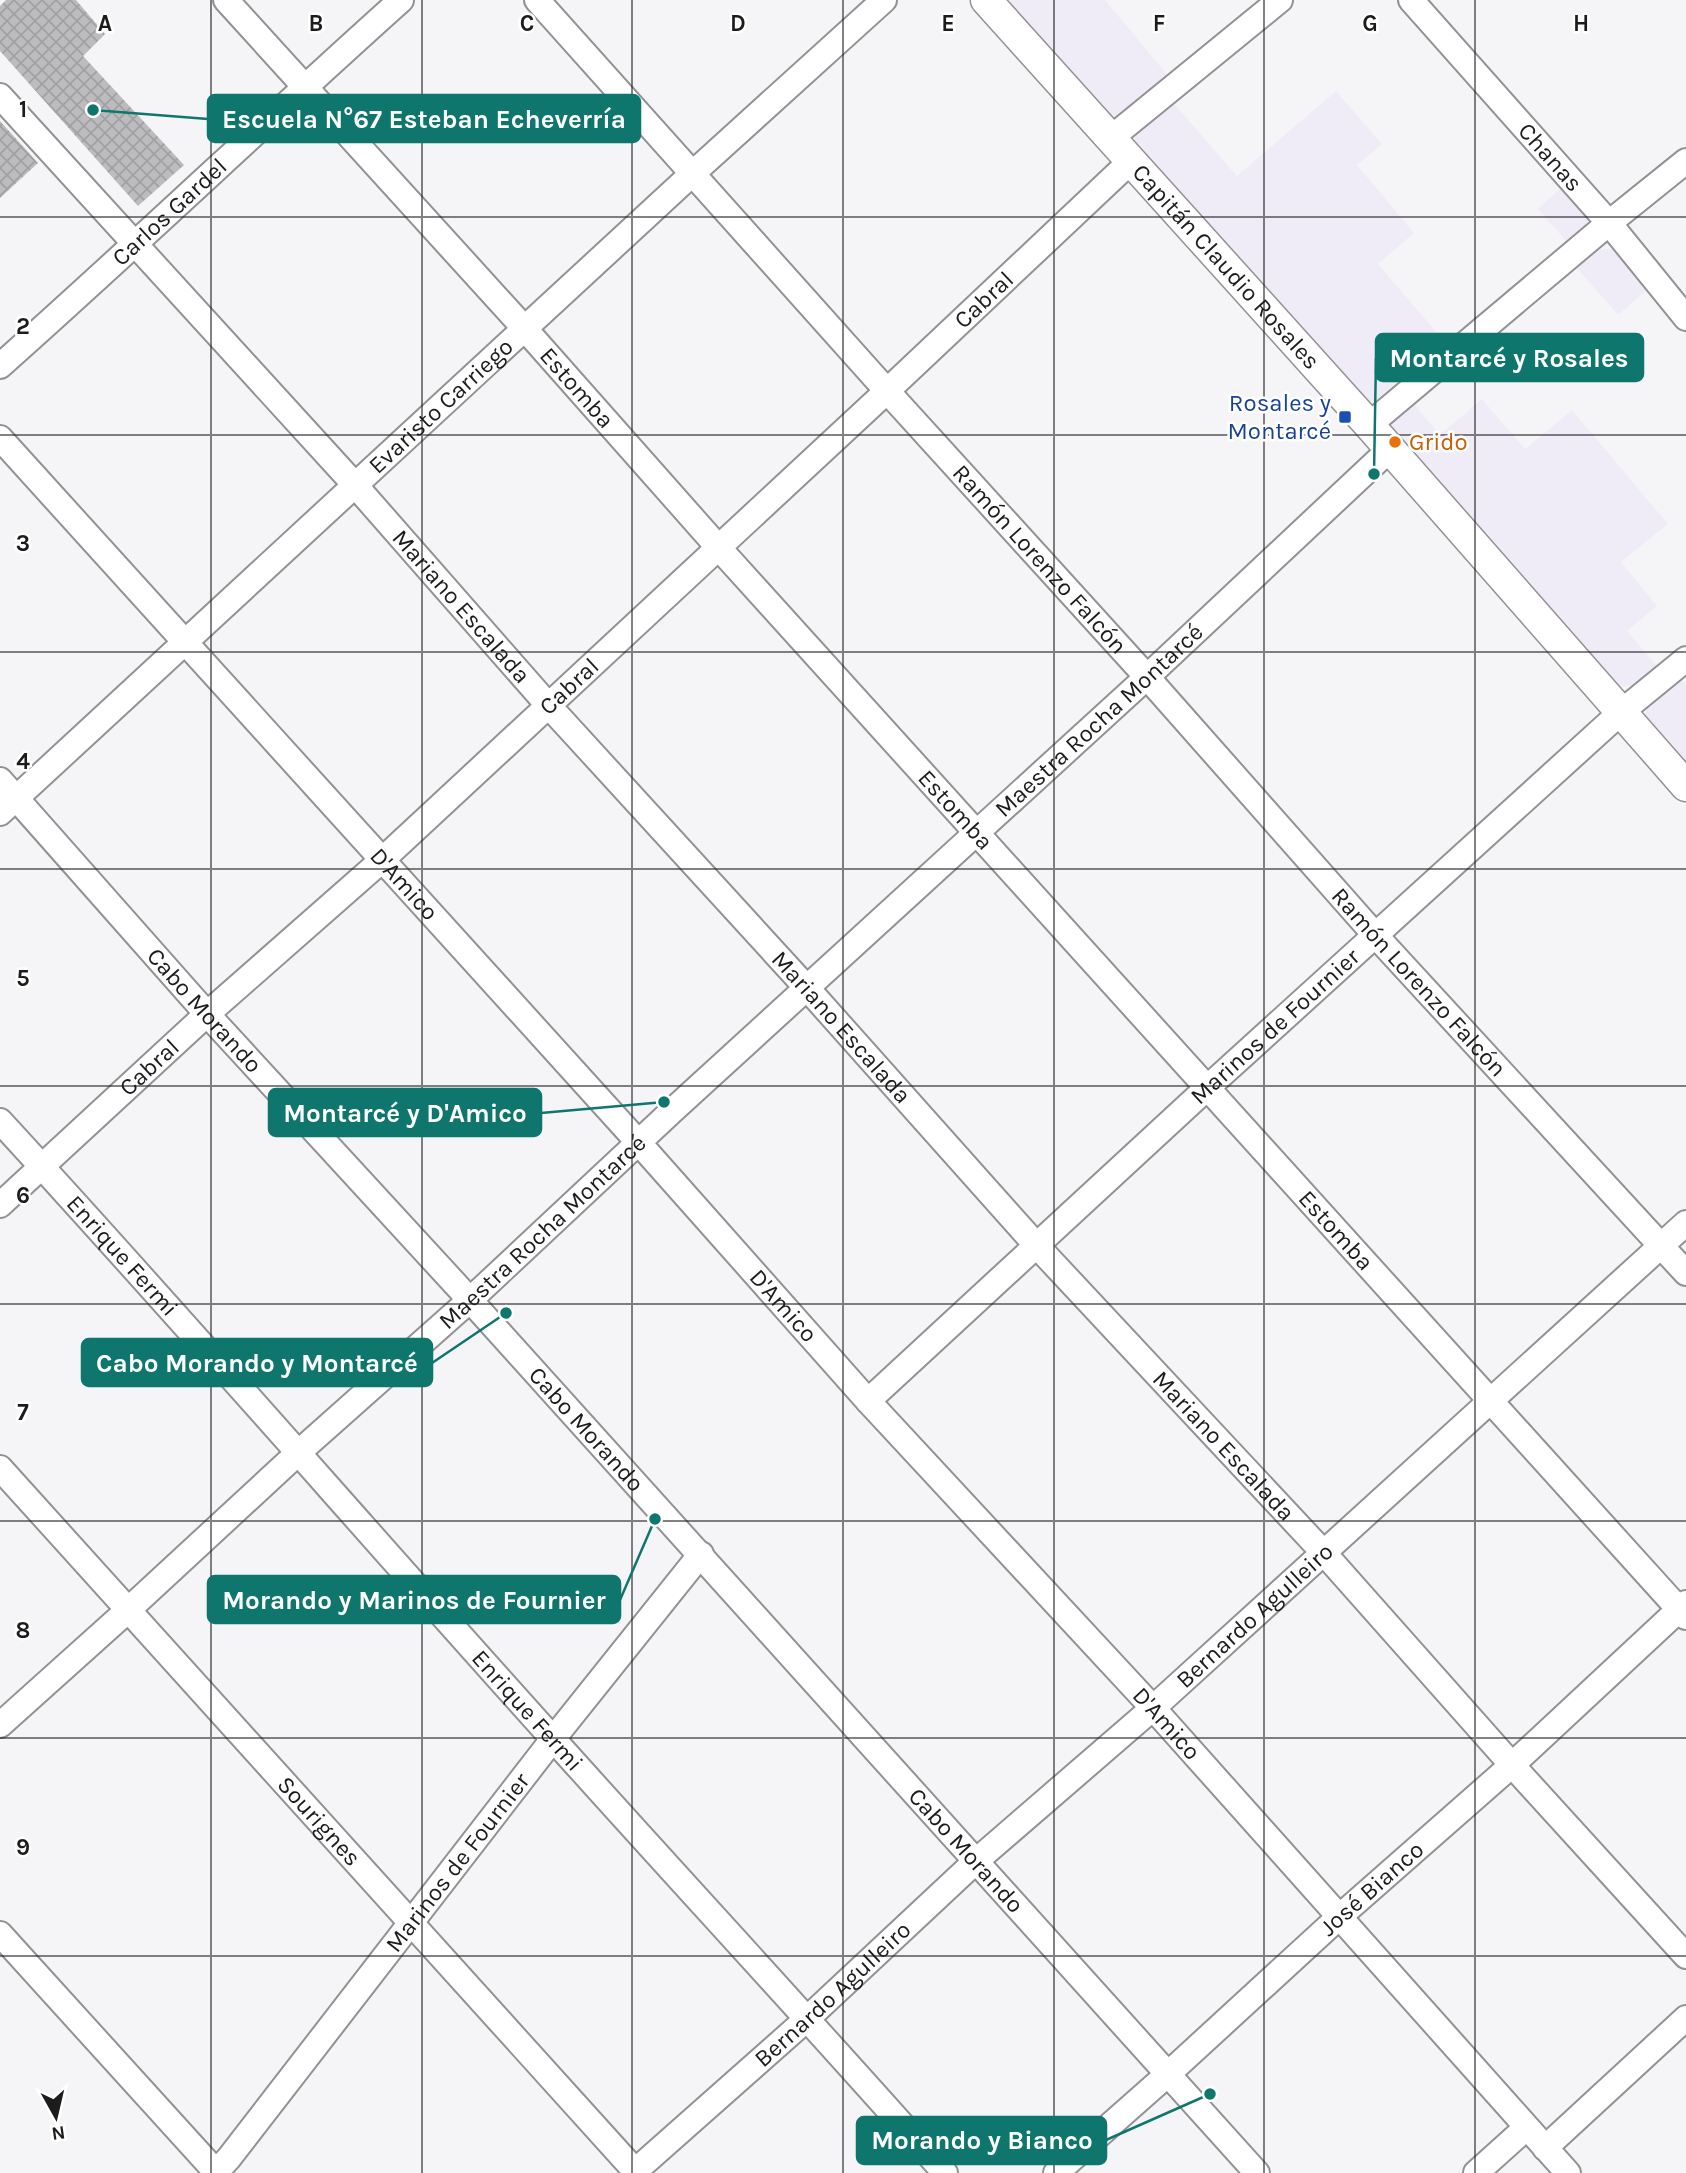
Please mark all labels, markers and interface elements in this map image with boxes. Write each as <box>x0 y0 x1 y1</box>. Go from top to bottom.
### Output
text: A <box>98 10 112 37</box>
text: B <box>309 10 323 37</box>
text: C <box>520 10 534 37</box>
text: D <box>730 10 746 37</box>
text: E <box>941 10 955 37</box>
text: F <box>1153 10 1165 37</box>
text: G <box>1362 10 1378 37</box>
text: H <box>1573 10 1589 37</box>
callout: Escuela N°67 Esteban Echeverría <box>208 95 640 142</box>
text: 1 <box>19 96 27 123</box>
text: Escuela N°67 Esteban Echeverría <box>222 104 626 135</box>
street label: Chanas <box>1512 117 1588 197</box>
street label: Carlos Gardel <box>106 152 232 272</box>
street label: Capitán Claudio Rosales <box>1127 158 1326 375</box>
street label: Cabral <box>948 265 1019 334</box>
text: 2 <box>16 313 30 340</box>
street label: Evaristo Carriego <box>363 332 519 480</box>
callout: Montarcé y Rosales <box>1376 334 1643 381</box>
street label: Estomba <box>534 342 620 434</box>
text: Montarcé y Rosales <box>1390 343 1628 374</box>
place label: Rosales y Montarcé <box>1227 389 1331 445</box>
marker: Rosales y Montarcé <box>1337 409 1353 425</box>
place label: Grido <box>1409 428 1468 456</box>
marker: Grido <box>1387 434 1403 450</box>
street label: Ramón Lorenzo Falcón <box>947 459 1133 659</box>
street label: Mariano Escalada <box>387 524 536 689</box>
text: 3 <box>16 530 30 557</box>
street label: Maestra Rocha Montarcé <box>989 618 1209 823</box>
street label: Cabral <box>534 652 605 721</box>
text: 4 <box>16 748 30 775</box>
street label: Estomba <box>912 764 999 856</box>
street label: D'Amico <box>364 842 444 926</box>
street label: Ramón Lorenzo Falcón <box>1326 882 1512 1082</box>
street label: Cabo Morando <box>141 942 268 1078</box>
street label: Marinos de Fournier <box>1185 942 1365 1110</box>
street label: Mariano Escalada <box>766 945 917 1109</box>
text: 5 <box>16 965 30 992</box>
street label: Cabral <box>114 1033 185 1102</box>
callout: Montarcé y D'Amico <box>269 1089 541 1136</box>
text: Montarcé y D'Amico <box>283 1098 527 1129</box>
street label: Maestra Rocha Montarcé <box>433 1129 652 1335</box>
text: 6 <box>16 1182 30 1209</box>
street label: Estomba <box>1293 1184 1379 1276</box>
street label: Enrique Fermi <box>61 1189 184 1322</box>
street label: D'Amico <box>744 1263 823 1348</box>
callout: Cabo Morando y Montarcé <box>82 1339 432 1386</box>
text: Cabo Morando y Montarcé <box>96 1348 418 1379</box>
street label: Cabo Morando <box>523 1361 650 1497</box>
street label: Mariano Escalada <box>1147 1365 1301 1527</box>
text: 7 <box>17 1399 29 1426</box>
street label: Bernardo Agulleiro <box>1170 1537 1339 1694</box>
callout: Morando y Marinos de Fournier <box>208 1576 620 1623</box>
text: Morando y Marinos de Fournier <box>222 1585 607 1616</box>
text: 8 <box>16 1617 30 1644</box>
street label: Enrique Fermi <box>466 1644 589 1777</box>
street label: D'Amico <box>1127 1681 1206 1766</box>
street label: Marinos de Fournier <box>380 1767 536 1958</box>
street label: Sourignes <box>272 1771 367 1872</box>
street label: Cabo Morando <box>903 1782 1030 1919</box>
text: 9 <box>16 1834 30 1861</box>
street label: José Bianco <box>1314 1835 1429 1942</box>
street label: Bernardo Agulleiro <box>749 1915 916 2073</box>
north arrow <box>21 2082 91 2152</box>
callout: Morando y Bianco <box>857 2117 1106 2164</box>
text: N <box>50 2121 67 2145</box>
text: Morando y Bianco <box>871 2125 1093 2156</box>

